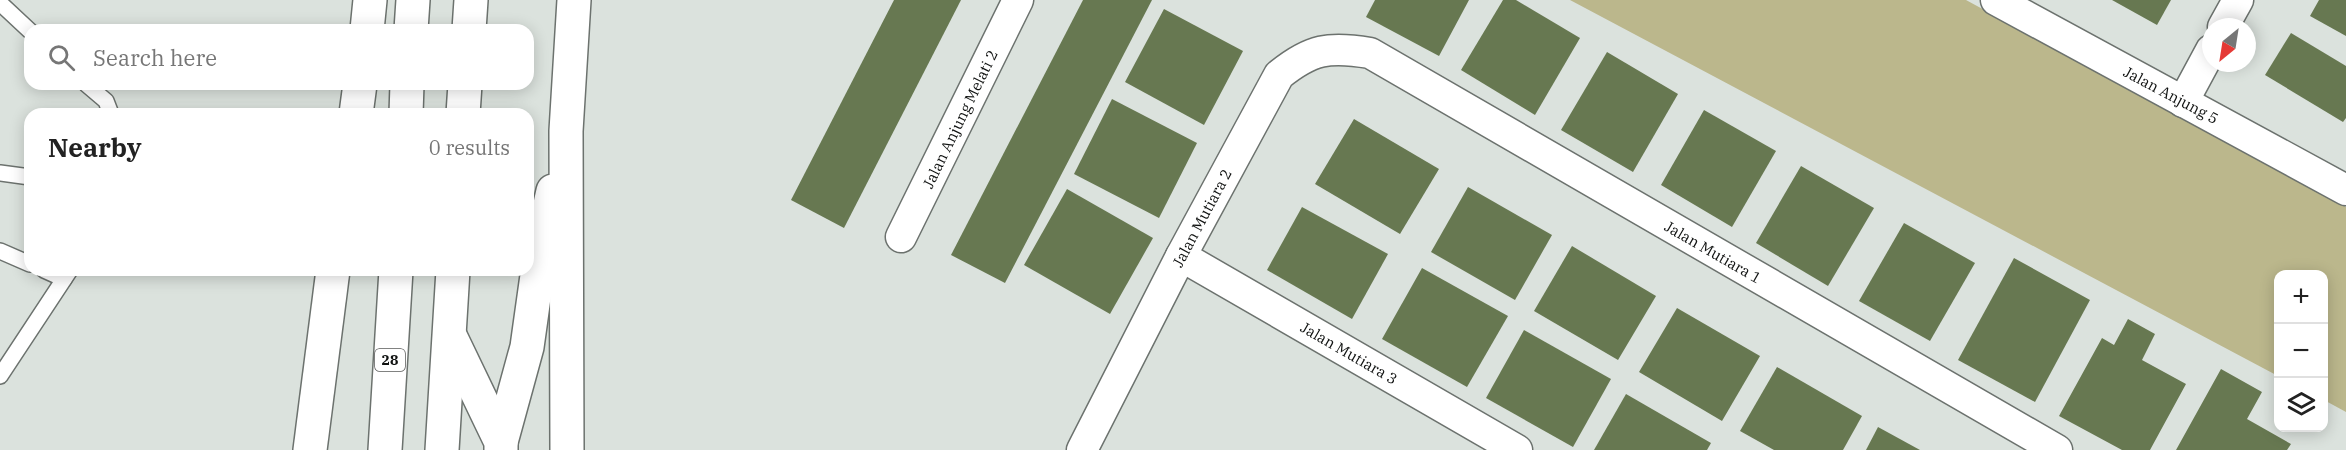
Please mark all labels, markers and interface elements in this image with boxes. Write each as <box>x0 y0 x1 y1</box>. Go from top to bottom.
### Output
north arrow <box>2202 18 2256 72</box>
search box <box>24 24 534 90</box>
icon: search <box>45 41 78 74</box>
text: Search here <box>93 43 217 72</box>
street label: Jalan Anjung Melati 2 <box>918 47 1002 191</box>
street label: Jalan Anjung 5 <box>2120 62 2222 128</box>
text: Nearby <box>48 130 142 164</box>
text: 0 results <box>429 134 510 161</box>
street label: Jalan Mutiara 2 <box>1168 166 1236 270</box>
street label: Jalan Mutiara 1 <box>1661 217 1765 287</box>
map controls <box>2274 270 2328 432</box>
button: + <box>2274 270 2328 324</box>
street label: Jalan Mutiara 3 <box>1297 318 1401 388</box>
button: − <box>2274 324 2328 378</box>
road number: 28 <box>375 349 405 371</box>
button: layers <box>2274 378 2328 432</box>

